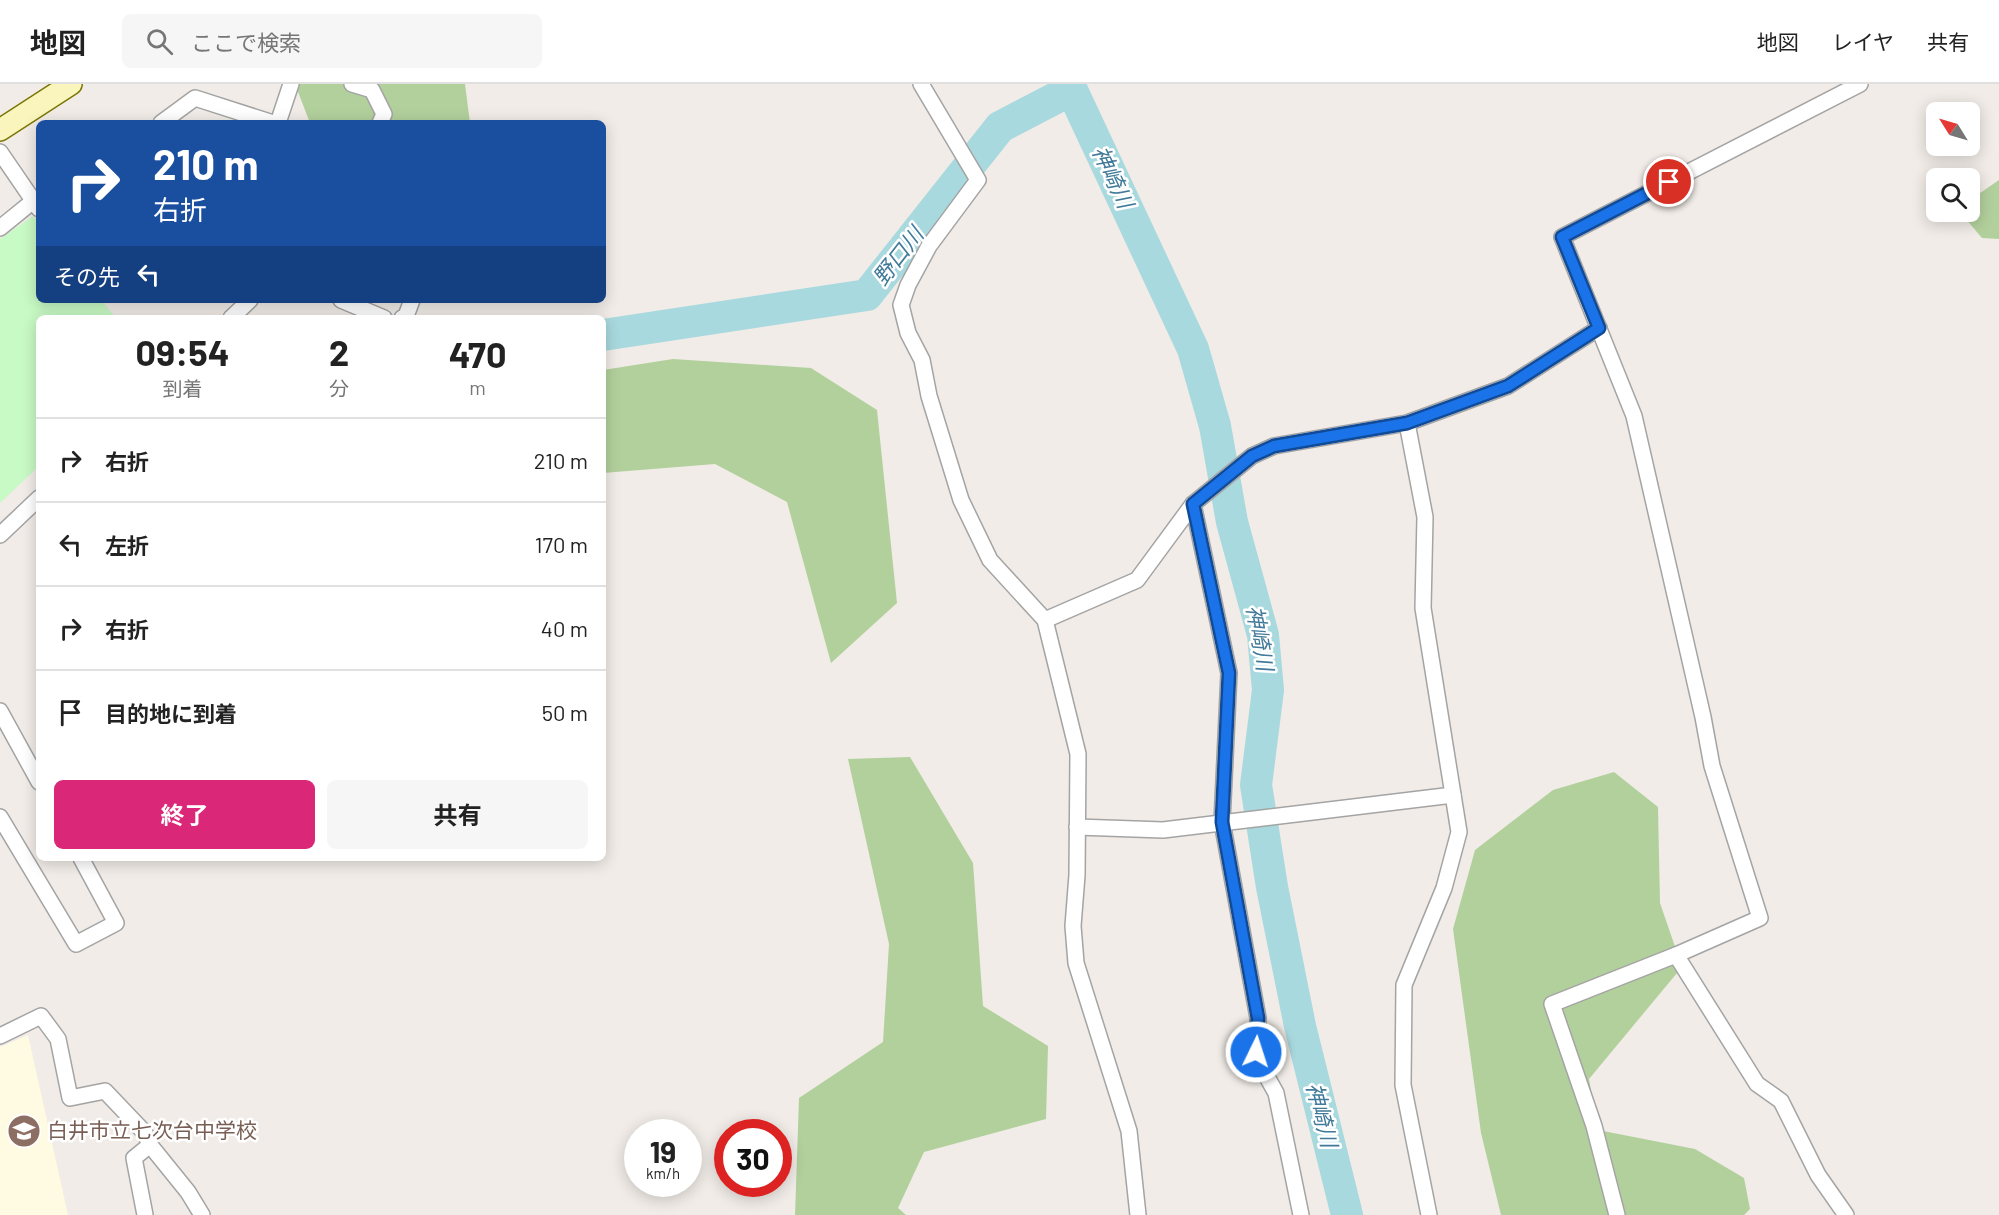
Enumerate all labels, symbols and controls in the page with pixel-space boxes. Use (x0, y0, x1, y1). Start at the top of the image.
search box (122, 14, 542, 68)
text: 地図 (30, 25, 86, 59)
icon: search (143, 25, 176, 58)
text: ここで検索 (191, 29, 301, 55)
text: 地図 (1757, 29, 1799, 54)
text: レイヤ (1832, 29, 1894, 54)
text: 共有 (1927, 29, 1969, 54)
north arrow (1926, 102, 1980, 156)
map controls (1926, 102, 1980, 222)
text: 210 m (153, 138, 259, 188)
water label: 神崎川 (1088, 141, 1140, 214)
icon: right (54, 144, 132, 222)
pin (1643, 156, 1694, 207)
icon: arrive (1652, 165, 1685, 198)
button: search (1926, 168, 1980, 222)
text: 右折 (153, 193, 207, 225)
water label: 野口川 (867, 220, 929, 289)
icon: left (132, 258, 165, 291)
text: その先 (54, 263, 120, 289)
text: 09:54 (136, 330, 230, 373)
text: 2 (329, 330, 349, 373)
text: 470 (449, 332, 506, 375)
text: m (469, 375, 486, 399)
text: 到着 (163, 376, 203, 400)
text: 分 (329, 376, 349, 400)
icon: right (54, 444, 87, 477)
text: 210 m (534, 447, 588, 473)
text: 右折 (105, 448, 149, 474)
icon: left (54, 528, 87, 561)
text: 170 m (535, 531, 588, 557)
text: 左折 (105, 532, 149, 558)
water label: 神崎川 (1242, 603, 1280, 675)
icon: right (54, 612, 87, 645)
text: 40 m (541, 615, 588, 641)
text: 右折 (105, 616, 149, 642)
icon: arrive (54, 696, 87, 729)
text: 50 m (542, 699, 588, 725)
text: 目的地に到着 (105, 700, 237, 726)
button: 終了 (54, 780, 315, 849)
button: 共有 (327, 780, 588, 849)
position arrow (1224, 1020, 1288, 1084)
water label: 神崎川 (1302, 1080, 1344, 1152)
school or university icon: 白井市立七次台中学校 (6, 1113, 42, 1149)
place label: 白井市立七次台中学校 (47, 1117, 257, 1142)
speed limit sign: 30 (714, 1119, 792, 1197)
text: 19 (650, 1133, 676, 1169)
text: km/h (646, 1164, 680, 1182)

